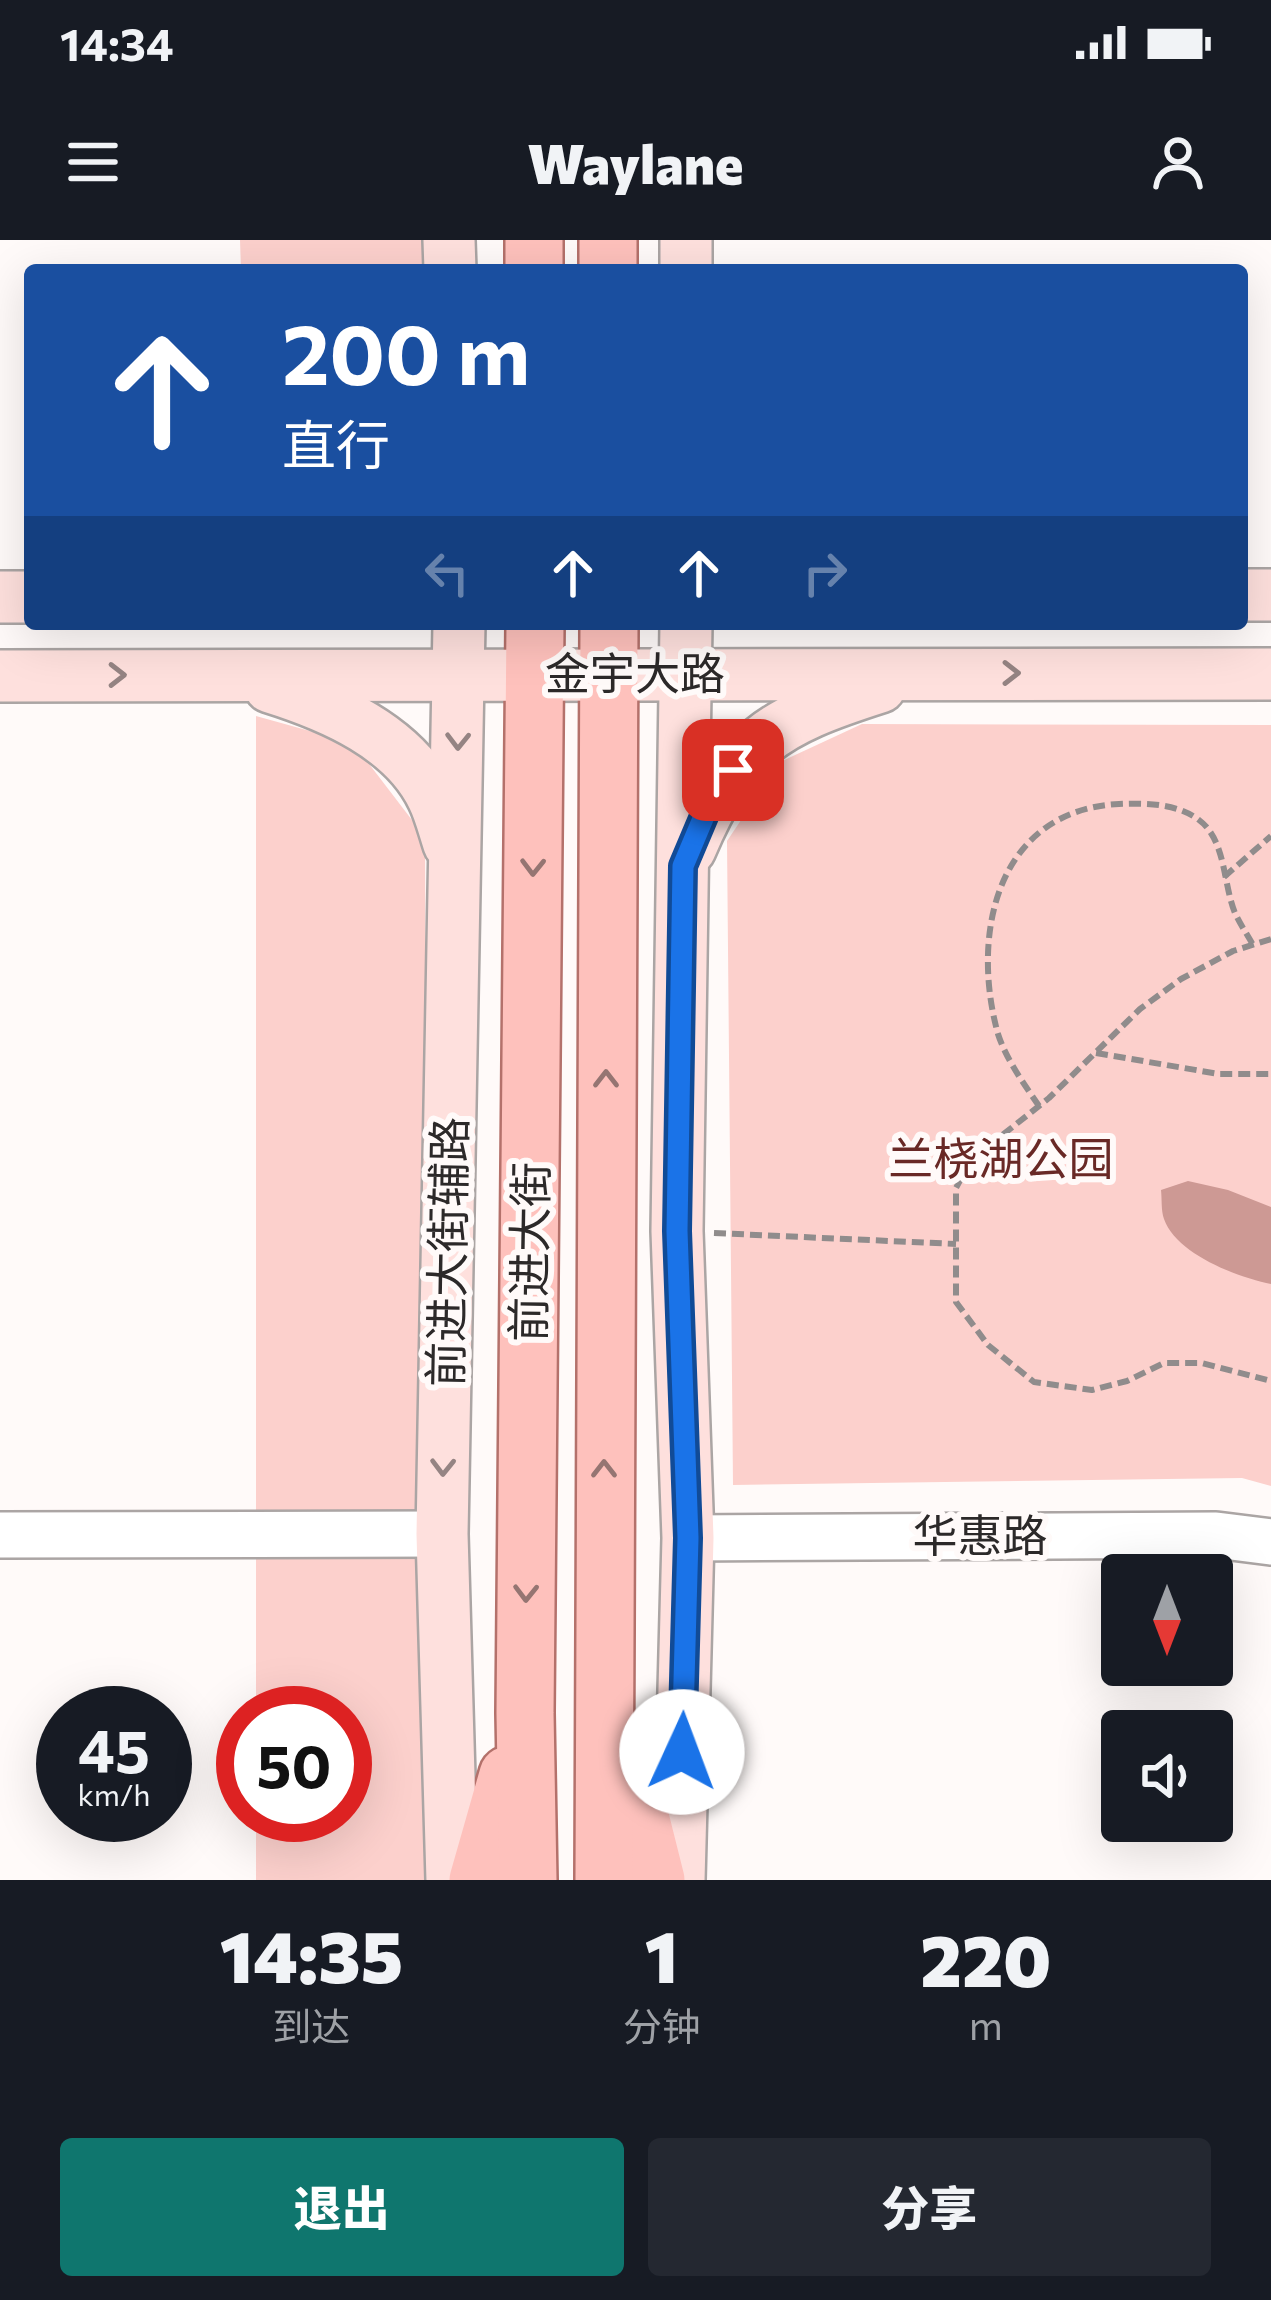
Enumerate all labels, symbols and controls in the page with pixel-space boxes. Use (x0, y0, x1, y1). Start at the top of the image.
text: 14:34 (60, 15, 174, 70)
icon: menu (60, 129, 126, 195)
text: Waylane (528, 129, 743, 195)
icon: person (1145, 129, 1211, 195)
text: 200 m (282, 300, 530, 402)
icon: ahead (84, 312, 240, 468)
text: 直行 (282, 410, 390, 476)
icon: left (414, 540, 480, 606)
icon: ahead (540, 540, 606, 606)
icon: ahead (666, 540, 732, 606)
icon: right (792, 540, 858, 606)
street label: 金宇大路 (545, 644, 725, 699)
one-way arrow (1003, 660, 1021, 686)
one-way arrow (109, 662, 127, 688)
pin (682, 719, 784, 821)
one-way arrow (445, 733, 471, 751)
icon: arrive (700, 737, 766, 803)
one-way arrow (521, 858, 547, 877)
one-way arrow (593, 1069, 619, 1088)
street label: 前进大街辅路 (416, 1116, 475, 1387)
park label: 兰桡湖公园 (888, 1129, 1114, 1184)
street label: 前进大街 (498, 1161, 557, 1342)
one-way arrow (431, 1458, 457, 1477)
one-way arrow (591, 1459, 617, 1477)
street label: 华惠路 (912, 1506, 1048, 1561)
north arrow (1101, 1554, 1233, 1686)
map controls (1101, 1554, 1233, 1842)
one-way arrow (514, 1584, 540, 1603)
speed limit sign: 50 (216, 1686, 372, 1842)
position arrow (619, 1689, 745, 1815)
button: sound (1101, 1710, 1233, 1842)
text: 45 (78, 1712, 150, 1785)
text: km/h (78, 1775, 150, 1812)
text: 14:35 (220, 1910, 403, 1998)
text: 1 (645, 1910, 678, 1998)
text: 220 (920, 1914, 1051, 2002)
text: m (969, 2000, 1003, 2048)
text: 到达 (272, 2001, 350, 2049)
text: 分钟 (623, 2001, 701, 2049)
button: 退出 (60, 2138, 624, 2276)
button: 分享 (648, 2138, 1211, 2276)

